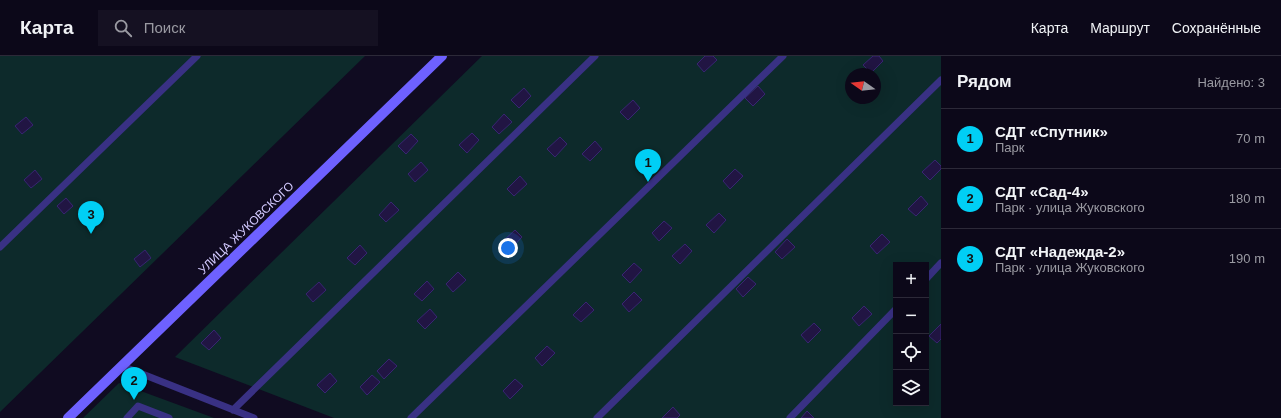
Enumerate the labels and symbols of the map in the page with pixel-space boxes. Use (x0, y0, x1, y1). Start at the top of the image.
north arrow (845, 68, 881, 104)
pin: 1 (635, 149, 661, 182)
street label: УЛИЦА ЖУКОВСКОГО (196, 179, 296, 277)
pin: 3 (78, 201, 104, 234)
your location (498, 238, 518, 258)
pin: 2 (121, 367, 147, 400)

